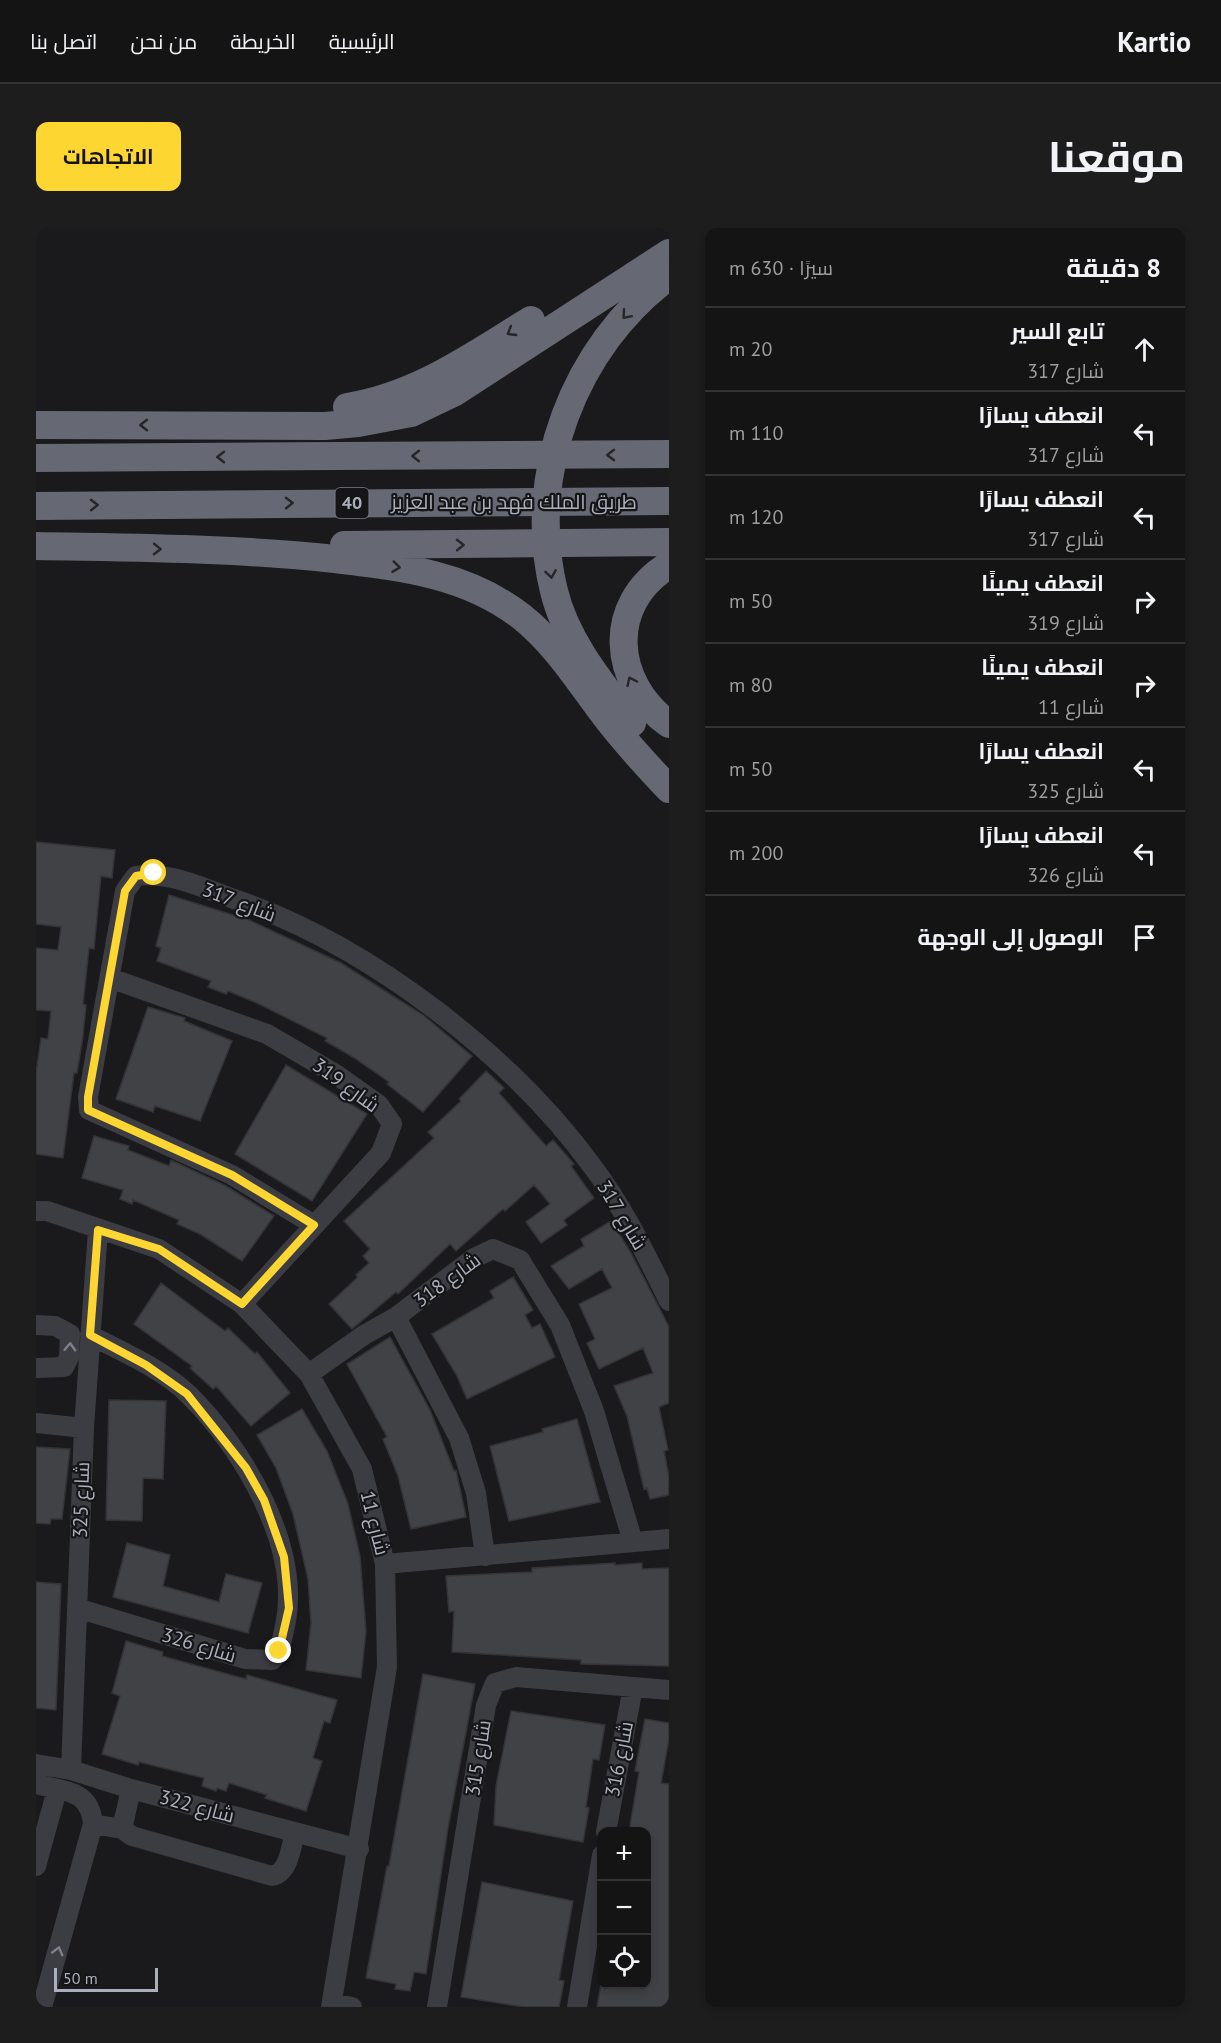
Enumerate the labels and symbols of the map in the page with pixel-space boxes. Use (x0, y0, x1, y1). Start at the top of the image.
one-way arrow (622, 308, 633, 319)
one-way arrow (507, 325, 518, 336)
one-way arrow (140, 419, 149, 431)
one-way arrow (606, 449, 615, 461)
one-way arrow (411, 450, 420, 462)
one-way arrow (216, 451, 225, 463)
road number: 40 (336, 488, 368, 518)
street label: طريق الملك فهد بن عبد العزيز (390, 489, 637, 515)
one-way arrow (285, 497, 294, 509)
one-way arrow (90, 499, 99, 511)
one-way arrow (456, 539, 465, 551)
one-way arrow (153, 542, 162, 555)
one-way arrow (392, 560, 401, 572)
one-way arrow (544, 568, 557, 578)
one-way arrow (627, 676, 639, 687)
route start (140, 859, 166, 885)
street label: شارع 317 (198, 876, 280, 929)
street label: شارع 319 (307, 1052, 385, 1119)
street label: شارع 317 (590, 1175, 653, 1255)
street label: شارع 318 (408, 1247, 486, 1314)
one-way arrow (63, 1343, 76, 1352)
street label: شارع 325 (67, 1461, 96, 1539)
street label: شارع 11 (353, 1488, 396, 1558)
street label: شارع 326 (158, 1621, 240, 1670)
route end (265, 1637, 291, 1663)
street label: شارع 315 (459, 1718, 498, 1798)
street label: شارع 316 (599, 1719, 640, 1799)
street label: شارع 322 (156, 1784, 237, 1829)
one-way arrow (51, 1946, 63, 1956)
scale bar (54, 1965, 158, 1992)

